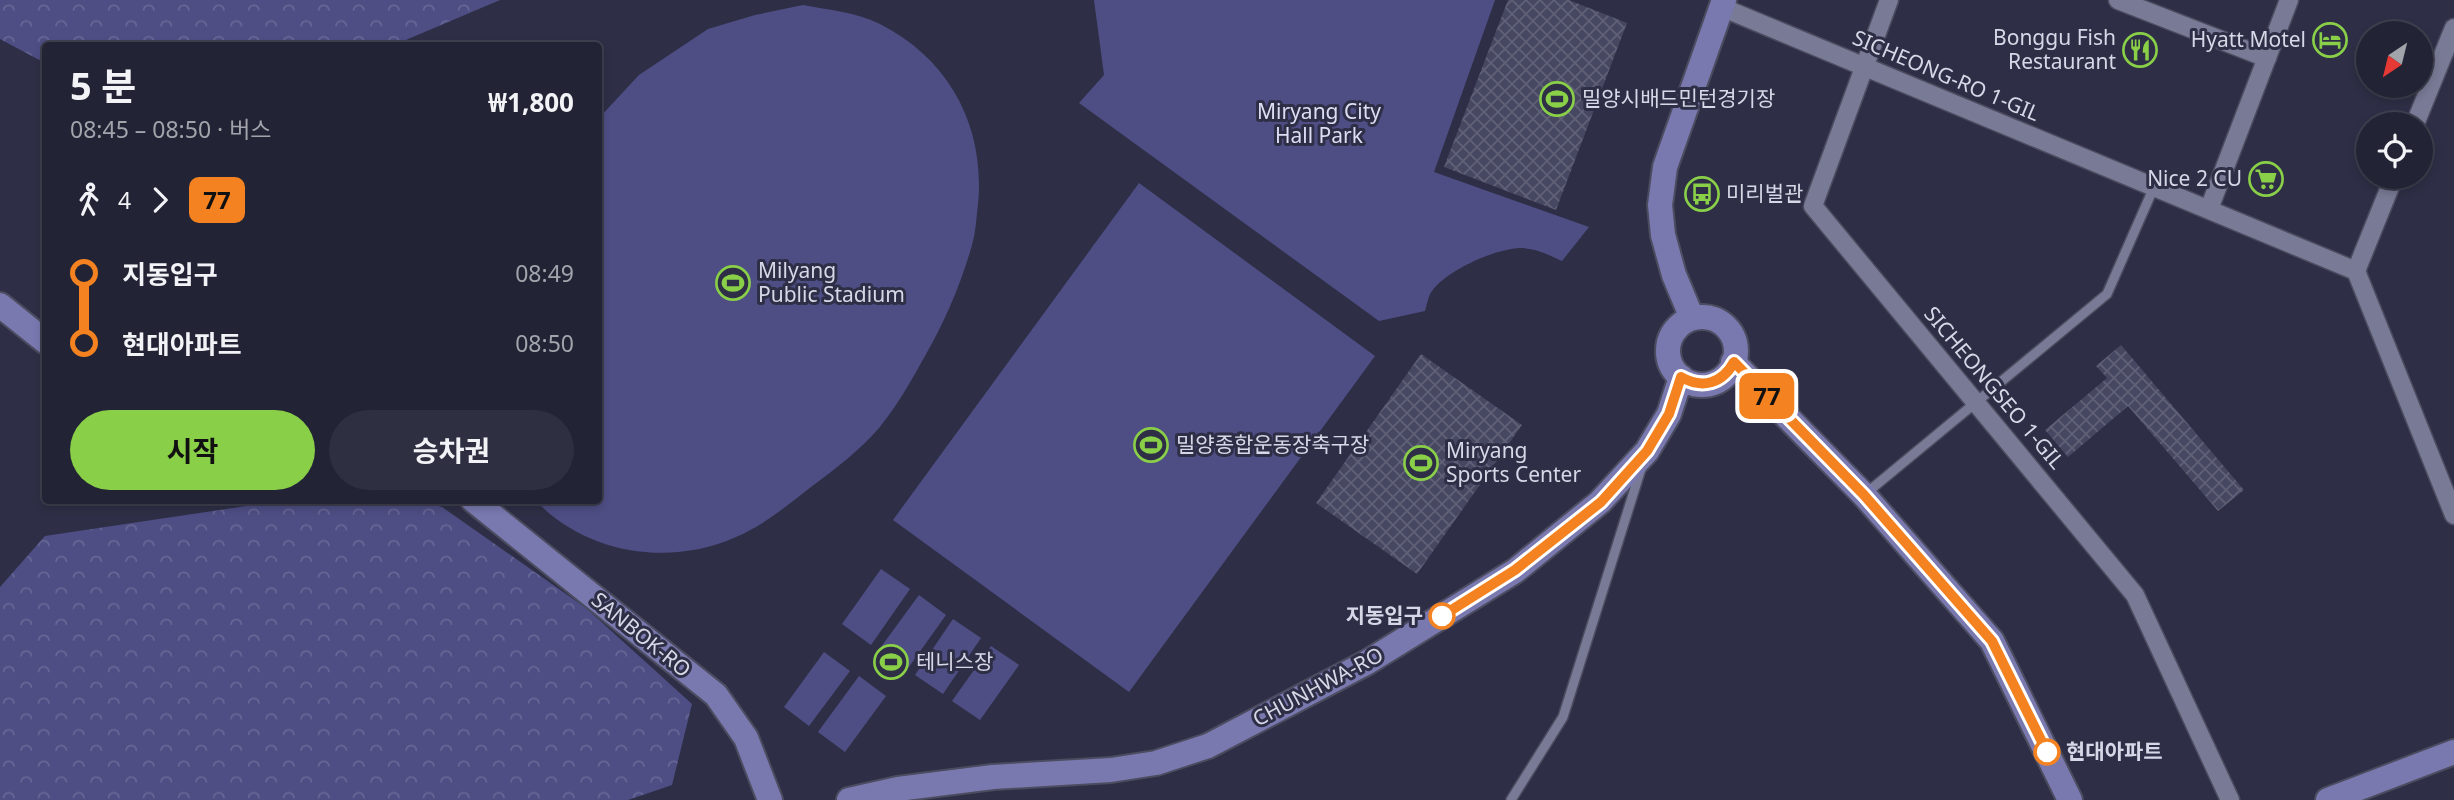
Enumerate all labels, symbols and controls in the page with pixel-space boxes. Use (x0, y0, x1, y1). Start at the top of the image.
hotel icon: Hyatt Motel (2311, 21, 2349, 59)
north arrow (2356, 21, 2432, 98)
map controls (2356, 21, 2433, 189)
street label: SICHEONG-RO 1-GIL (1849, 23, 2044, 127)
place label: Bonggu Fish Restaurant (1993, 23, 2116, 75)
place label: Hyatt Motel (2191, 25, 2306, 53)
restaurant icon: Bonggu Fish Restaurant (2121, 31, 2159, 69)
text: 5 분 (70, 59, 137, 111)
sports icon: 밀양시배드민턴경기장 (1538, 80, 1576, 118)
text: ₩1,800 (488, 84, 574, 120)
place label: 밀양시배드민턴경기장 (1582, 84, 1775, 112)
park label: Miryang City Hall Park (1257, 97, 1381, 149)
button: locate (2356, 112, 2433, 189)
text: 08:45 – 08:50 · 버스 (70, 113, 271, 145)
supermarket icon: Nice 2 CU (2247, 160, 2285, 198)
place label: Nice 2 CU (2147, 164, 2242, 192)
bus stop icon: 미리벌관 (1683, 175, 1721, 213)
place label: 미리벌관 (1726, 179, 1803, 207)
icon: walk (70, 181, 108, 219)
icon: forward (141, 181, 179, 219)
text: 77 (203, 183, 231, 216)
text: 4 (118, 184, 131, 216)
text: 지동입구 (122, 256, 218, 292)
place label: Milyang Public Stadium (758, 256, 905, 308)
text: 08:49 (515, 257, 574, 289)
sports icon: Milyang Public Stadium (714, 264, 752, 302)
street label: SICHEONGSEO 1-GIL (1918, 300, 2071, 475)
text: 현대아파트 (122, 326, 242, 362)
text: 08:50 (515, 327, 574, 359)
line badge: 77 (1736, 373, 1798, 419)
text: 77 (1753, 379, 1781, 412)
button: 시작 (70, 410, 315, 490)
button: 승차권 (329, 410, 574, 490)
sports icon: 밀양종합운동장축구장 (1132, 426, 1170, 464)
place label: 밀양종합운동장축구장 (1176, 430, 1369, 458)
place label: Miryang Sports Center (1446, 436, 1581, 488)
sports icon: Miryang Sports Center (1402, 444, 1440, 482)
street label: SANBOK-RO (586, 586, 697, 683)
place label: 지동입구 (1346, 601, 1423, 629)
marker: 지동입구 (1429, 603, 1455, 629)
street label: CHUNHWA-RO (1247, 640, 1388, 732)
sports icon: 테니스장 (872, 643, 910, 681)
place label: 테니스장 (916, 647, 993, 675)
place label: 현대아파트 (2066, 737, 2163, 765)
marker: 현대아파트 (2034, 739, 2060, 765)

